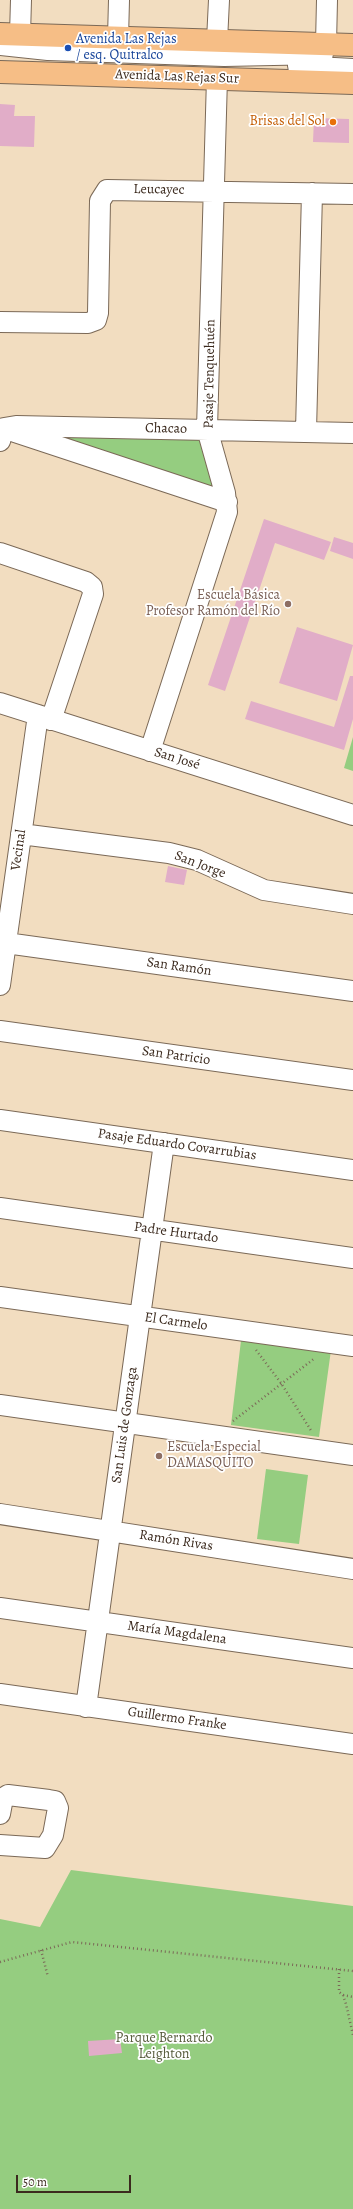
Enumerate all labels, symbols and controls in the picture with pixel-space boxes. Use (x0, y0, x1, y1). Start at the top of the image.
place label: Avenida Las Rejas / esq. Quitralco (76, 32, 177, 64)
marker: Avenida Las Rejas / esq. Quitralco (63, 43, 73, 53)
street label: Avenida Las Rejas Sur (115, 66, 239, 88)
place label: Brisas del Sol (249, 114, 325, 130)
marker: Brisas del Sol (328, 117, 338, 127)
street label: Leucayec (133, 181, 185, 199)
street label: Pasaje Tenquehuén (201, 319, 219, 429)
street label: Chacao (145, 420, 187, 438)
place label: Escuela Básica Profesor Ramón del Río (146, 588, 280, 620)
marker: Escuela Básica Profesor Ramón del Río (283, 599, 293, 609)
street label: San José (152, 744, 202, 774)
street label: Vecinal (8, 828, 30, 872)
street label: San Jorge (172, 848, 228, 882)
street label: San Ramón (146, 954, 212, 980)
street label: San Patricio (141, 1043, 211, 1069)
street label: Pasaje Eduardo Covarrubias (97, 1126, 257, 1164)
street label: Padre Hurtado (133, 1219, 219, 1247)
street label: El Carmelo (143, 1309, 209, 1335)
street label: San Luis de Gonzaga (108, 1366, 142, 1484)
place label: Escuela Especial DAMASQUITO (167, 1440, 261, 1472)
marker: Escuela Especial DAMASQUITO (154, 1451, 164, 1461)
street label: Ramón Rivas (138, 1527, 214, 1555)
street label: María Magdalena (126, 1618, 228, 1648)
street label: Guillermo Franke (126, 1704, 228, 1734)
park label: Parque Bernardo Leighton (116, 2031, 212, 2064)
scale bar (18, 2167, 133, 2193)
text: 50 m (23, 2174, 47, 2190)

